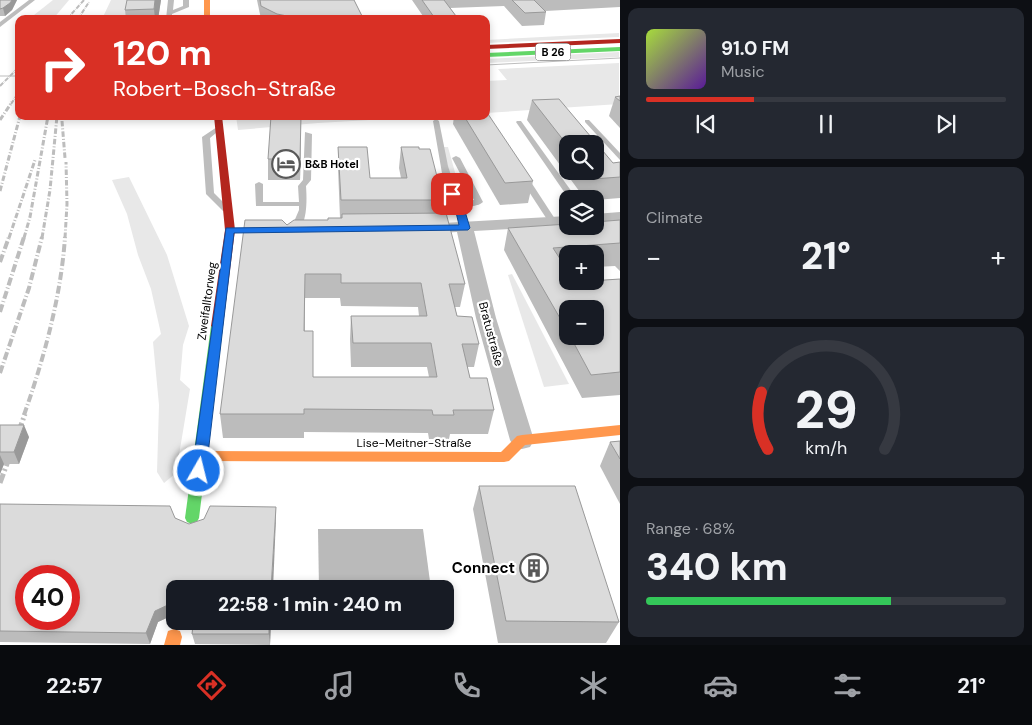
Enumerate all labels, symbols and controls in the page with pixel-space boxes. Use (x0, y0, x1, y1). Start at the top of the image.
text: 120 m (113, 30, 212, 76)
icon: right (30, 35, 95, 100)
text: 91.0 FM (721, 36, 789, 61)
road number: B 26 (536, 44, 570, 61)
text: Music (721, 61, 765, 82)
text: Robert-Bosch-Straße (113, 74, 336, 103)
icon: previous (692, 110, 720, 138)
icon: pause (812, 110, 840, 138)
icon: next (932, 110, 960, 138)
map controls (559, 135, 604, 345)
button: search (559, 135, 604, 180)
hotel icon: B&B Hotel (271, 149, 301, 179)
place label: B&B Hotel (305, 157, 359, 171)
pin (431, 173, 473, 215)
icon: arrive (438, 180, 466, 208)
button: layers (559, 190, 604, 235)
text: Climate (646, 207, 703, 228)
text: 21° (801, 231, 851, 281)
text: − (646, 239, 661, 276)
text: + (991, 239, 1006, 276)
button: + (559, 245, 604, 290)
street label: Zweifalltorweg (194, 260, 220, 341)
street label: Bratustraße (475, 300, 507, 368)
button: − (559, 300, 604, 345)
text: 29 (795, 376, 857, 444)
street label: Lise-Meitner-Straße (357, 435, 472, 451)
text: km/h (805, 436, 847, 460)
position arrow (172, 444, 224, 496)
text: Range · 68% (646, 518, 735, 539)
text: 340 km (646, 542, 788, 592)
building icon: Connect (519, 553, 549, 583)
place label: Connect (452, 558, 515, 578)
speed limit sign: 40 (15, 565, 80, 630)
text: 22:58 · 1 min · 240 m (218, 592, 402, 617)
icon: directions (194, 668, 229, 703)
icon: music (322, 668, 357, 703)
icon: phone (449, 668, 484, 703)
icon: climate (576, 668, 611, 703)
icon: car (703, 668, 738, 703)
icon: filters (830, 668, 865, 703)
text: 22:57 (46, 671, 102, 700)
text: 21° (957, 671, 986, 700)

